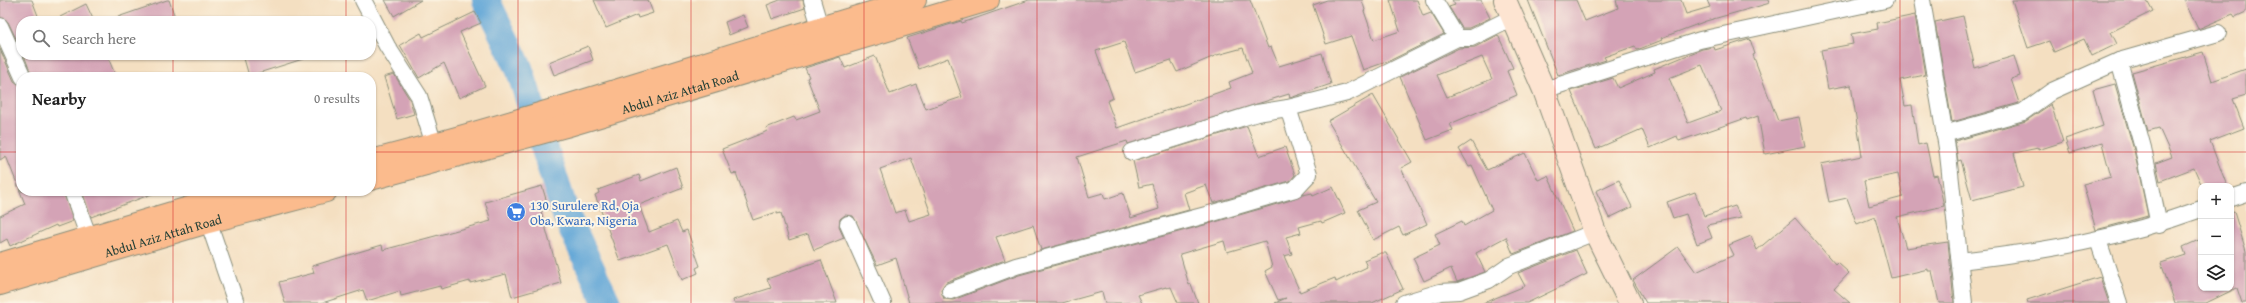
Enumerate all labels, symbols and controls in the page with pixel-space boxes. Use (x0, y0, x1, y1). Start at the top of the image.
search box (16, 16, 376, 60)
icon: search (30, 27, 52, 49)
text: Search here (62, 28, 136, 49)
street label: Abdul Aziz Attah Road (619, 66, 741, 119)
text: Nearby (32, 86, 86, 111)
text: 0 results (314, 89, 360, 108)
map controls (2198, 183, 2234, 291)
button: + (2198, 183, 2234, 219)
place label: 130 Surulere Rd, Oja Oba, Kwara, Nigeria (530, 196, 640, 230)
supermarket icon: 130 Surulere Rd, Oja Oba, Kwara, Nigeria (505, 201, 527, 223)
street label: Abdul Aziz Attah Road (102, 210, 224, 262)
button: − (2198, 219, 2234, 255)
button: layers (2198, 255, 2234, 291)

